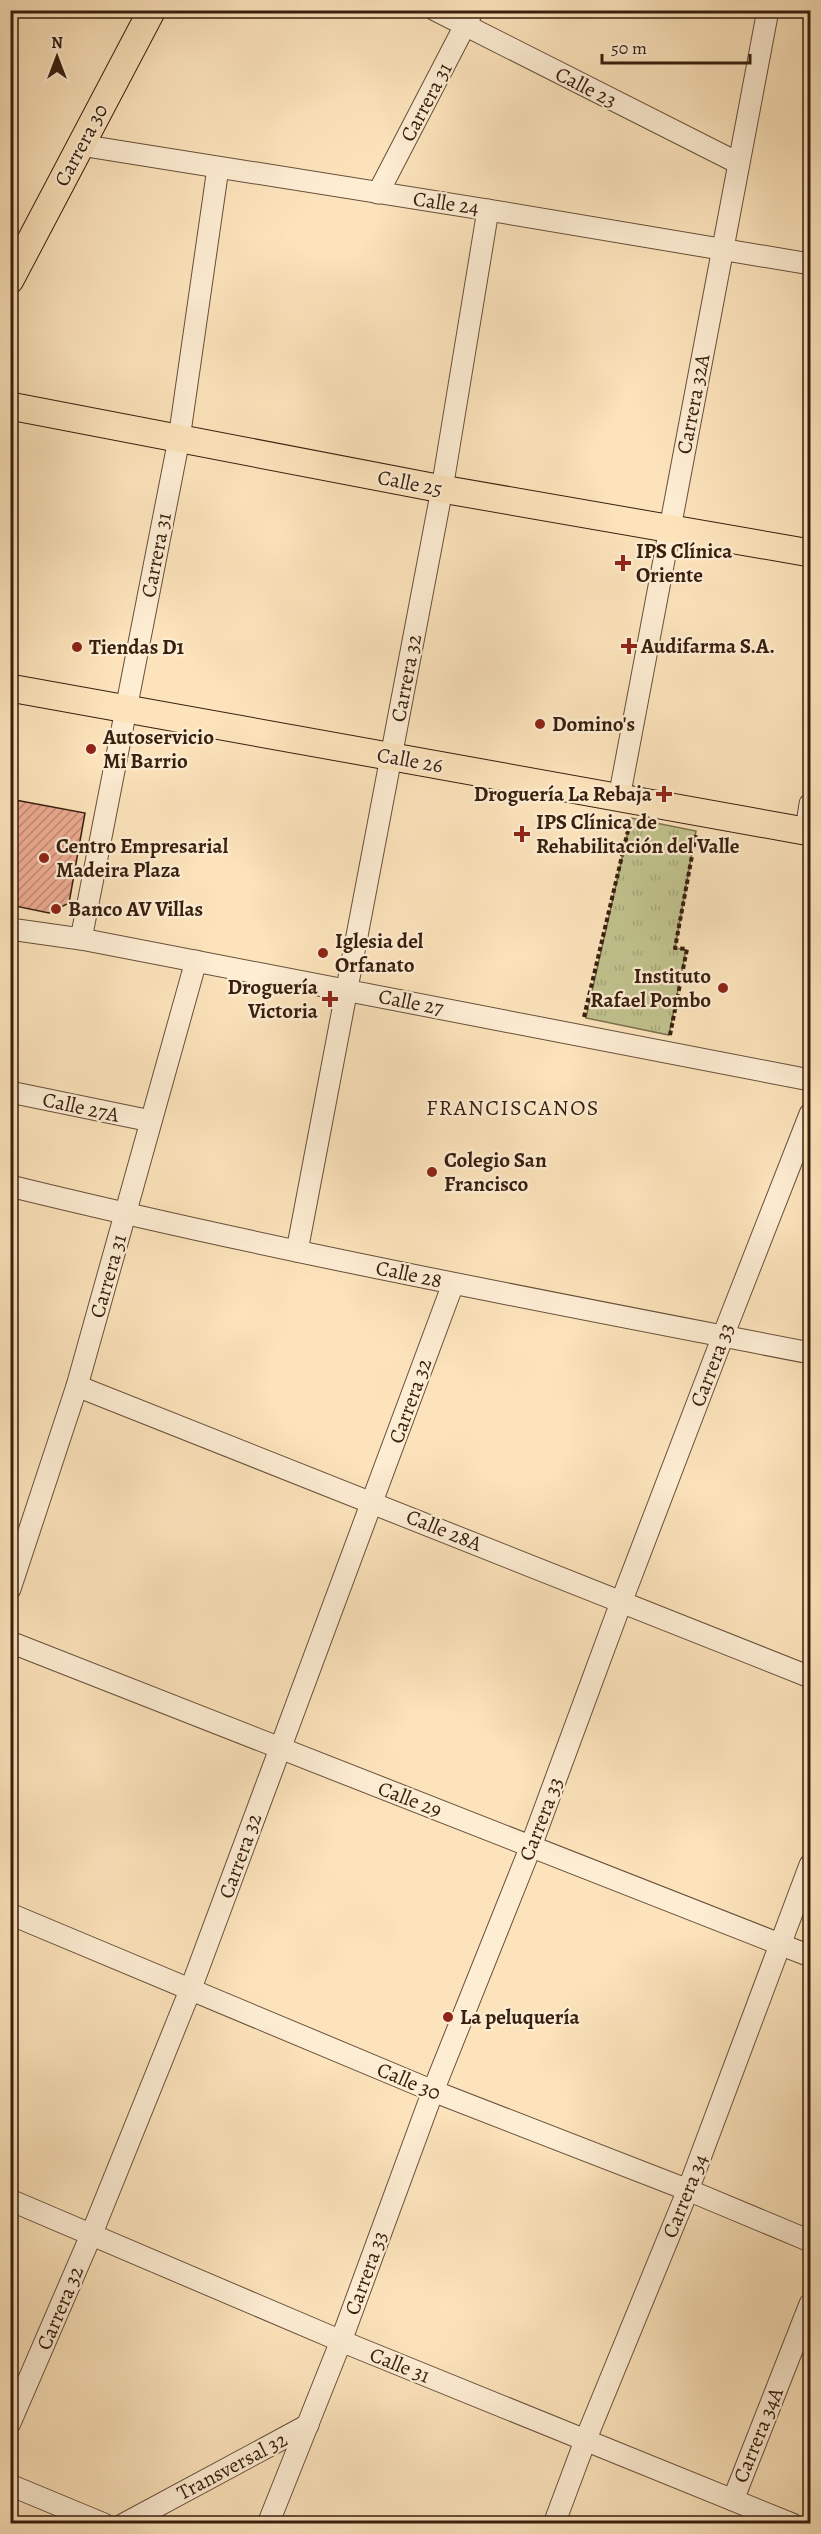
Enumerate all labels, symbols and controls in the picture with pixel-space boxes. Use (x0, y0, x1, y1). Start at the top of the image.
north arrow (27, 27, 87, 87)
scale bar (602, 27, 750, 65)
text: N (51, 32, 63, 54)
text: 50 m (611, 36, 647, 60)
street label: Carrera 31 (393, 57, 459, 147)
street label: Calle 23 (550, 60, 622, 114)
street label: Carrera 30 (48, 99, 114, 191)
street label: Calle 24 (411, 185, 481, 221)
street label: Carrera 32A (670, 351, 717, 456)
street label: Calle 25 (375, 463, 445, 503)
street label: Carrera 31 (134, 510, 178, 600)
place label: IPS Clínica Oriente (636, 537, 733, 589)
marker: IPS Clínica Oriente (614, 554, 632, 572)
street label: Carrera 32 (384, 632, 428, 724)
place label: Audifarma S.A. (640, 632, 775, 660)
place label: Tiendas D1 (89, 633, 185, 661)
marker: Audifarma S.A. (622, 639, 636, 653)
marker: Tiendas D1 (70, 640, 84, 654)
place label: Domino's (552, 710, 635, 738)
marker: Domino's (533, 717, 547, 731)
place label: Autoservicio Mi Barrio (102, 723, 214, 775)
street label: Calle 26 (375, 740, 445, 780)
marker: Autoservicio Mi Barrio (84, 742, 98, 756)
place label: Droguería La Rebaja (474, 780, 653, 808)
marker: Droguería La Rebaja (657, 787, 671, 801)
place label: IPS Clínica de Rehabilitación del Valle (536, 808, 740, 860)
marker: IPS Clínica de Rehabilitación del Valle (513, 825, 531, 843)
place label: Centro Empresarial Madeira Plaza (56, 832, 229, 884)
marker: Centro Empresarial Madeira Plaza (37, 851, 51, 865)
place label: Banco AV Villas (68, 895, 203, 923)
marker: Banco AV Villas (49, 902, 63, 916)
place label: Iglesia del Orfanato (335, 927, 424, 979)
marker: Iglesia del Orfanato (316, 946, 330, 960)
place label: Instituto Rafael Pombo (590, 962, 711, 1014)
place label: Droguería Victoria (227, 973, 319, 1025)
marker: Instituto Rafael Pombo (716, 981, 730, 995)
street label: Calle 27 (376, 982, 446, 1022)
marker: Droguería Victoria (323, 992, 337, 1006)
street label: Calle 27A (40, 1085, 123, 1129)
district label: FRANCISCANOS (426, 1093, 600, 1123)
place label: Colegio San Francisco (444, 1146, 547, 1198)
marker: Colegio San Francisco (425, 1165, 439, 1179)
street label: Carrera 31 (83, 1231, 133, 1321)
street label: Calle 28 (373, 1253, 445, 1295)
street label: Carrera 33 (683, 1319, 741, 1411)
street label: Carrera 32 (382, 1355, 438, 1447)
street label: Calle 28A (402, 1502, 487, 1558)
street label: Carrera 33 (512, 1773, 570, 1865)
street label: Calle 29 (374, 1774, 446, 1824)
street label: Carrera 32 (212, 1810, 268, 1902)
place label: La peluquería (460, 2003, 581, 2031)
marker: La peluquería (441, 2010, 455, 2024)
street label: Calle 30 (373, 2055, 445, 2107)
street label: Carrera 34 (655, 2150, 715, 2242)
street label: Carrera 33 (338, 2227, 394, 2319)
street label: Carrera 32 (30, 2262, 90, 2354)
street label: Calle 31 (366, 2340, 434, 2390)
street label: Carrera 34A (726, 2382, 790, 2487)
street label: Transversal 32 (172, 2425, 292, 2507)

